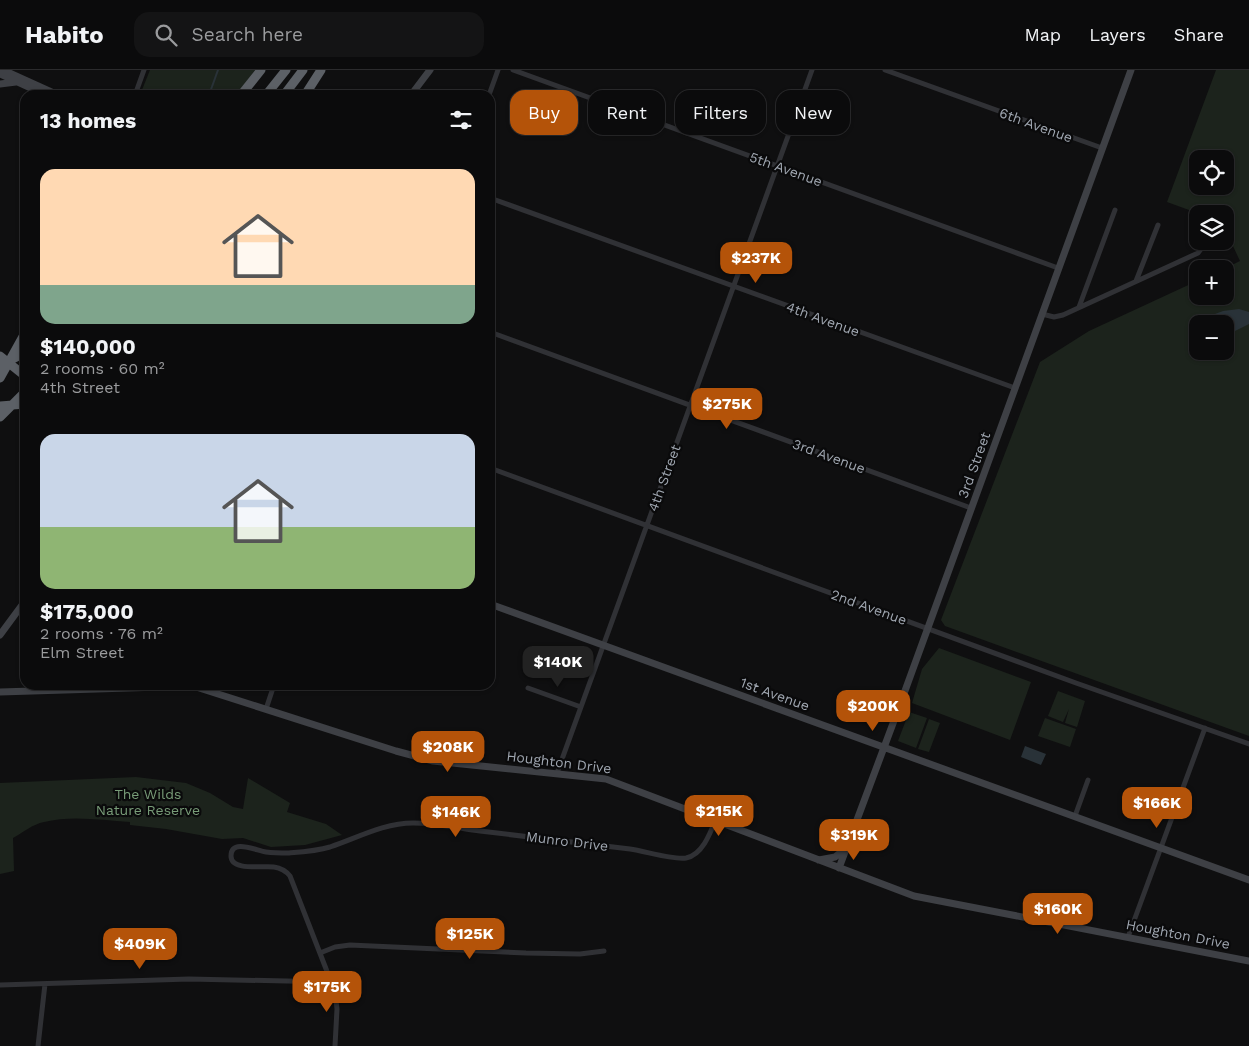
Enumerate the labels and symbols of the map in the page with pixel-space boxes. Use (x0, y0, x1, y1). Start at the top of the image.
street label: 6th Avenue (997, 104, 1075, 146)
street label: 5th Avenue (747, 148, 825, 190)
pin: $237K (721, 242, 791, 284)
street label: 4th Avenue (784, 298, 862, 340)
pin: $275K (692, 388, 762, 430)
street label: 3rd Street (955, 430, 993, 500)
street label: 3rd Avenue (790, 435, 868, 477)
street label: 4th Street (645, 442, 684, 514)
street label: 2nd Avenue (829, 586, 909, 628)
pin: $140K (523, 646, 593, 688)
street label: 1st Avenue (738, 674, 812, 714)
pin: $200K (838, 690, 908, 732)
pin: $208K (413, 730, 483, 773)
street label: Houghton Drive (506, 748, 612, 776)
park label: The Wilds Nature Reserve (96, 786, 200, 818)
pin: $166K (1122, 786, 1192, 829)
pin: $215K (684, 794, 754, 837)
pin: $146K (421, 796, 491, 838)
pin: $319K (819, 818, 889, 861)
street label: Munro Drive (525, 828, 609, 854)
pin: $160K (1023, 892, 1093, 935)
street label: Houghton Drive (1125, 916, 1231, 952)
pin: $125K (435, 918, 505, 960)
pin: $409K (105, 928, 175, 970)
pin: $175K (292, 970, 362, 1013)

